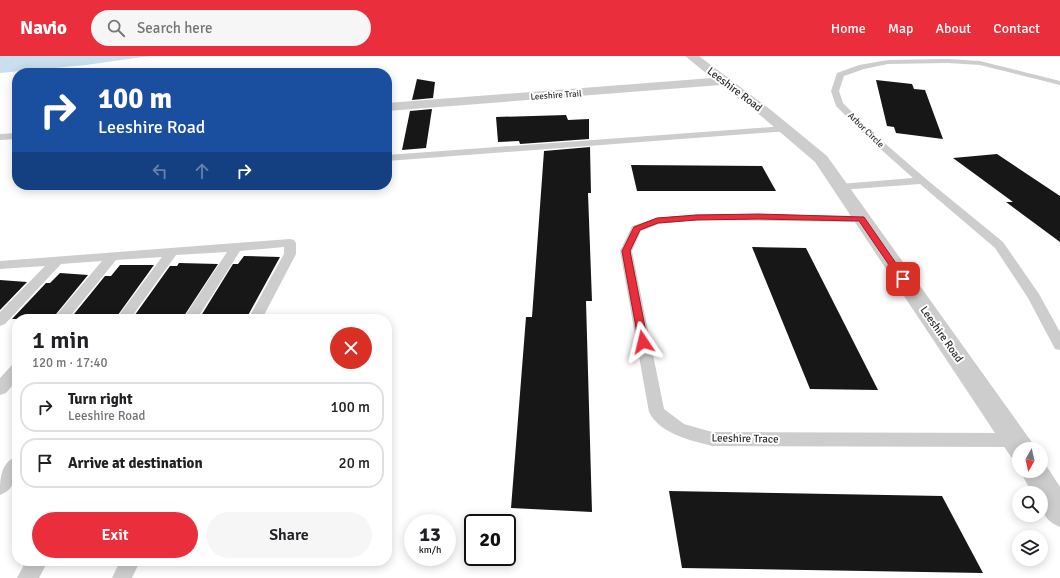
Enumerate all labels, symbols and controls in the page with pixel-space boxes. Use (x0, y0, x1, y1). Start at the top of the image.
search box (91, 10, 371, 46)
text: Navio (20, 16, 67, 40)
icon: search (105, 17, 127, 39)
text: Search here (137, 19, 213, 37)
text: Home (831, 20, 866, 37)
text: Map (888, 20, 913, 37)
text: About (935, 20, 971, 37)
text: Contact (993, 20, 1040, 37)
street label: Leeshire Road (705, 64, 765, 114)
text: 100 m (98, 82, 172, 116)
icon: right (32, 84, 84, 136)
street label: Leeshire Trail (530, 88, 582, 103)
street label: Arbor Circle (845, 110, 886, 151)
text: Leeshire Road (98, 116, 205, 138)
icon: left (149, 160, 171, 182)
icon: ahead (191, 160, 213, 182)
icon: right (233, 160, 255, 182)
pin (886, 262, 920, 296)
icon: arrive (892, 268, 914, 290)
street label: Leeshire Road (917, 304, 966, 365)
position arrow (622, 321, 664, 363)
text: 1 min (32, 325, 89, 355)
button: close (330, 327, 372, 369)
text: 120 m · 17:40 (32, 355, 108, 371)
text: Turn right (68, 390, 133, 408)
icon: right (34, 396, 56, 418)
text: 100 m (330, 398, 370, 416)
text: Leeshire Road (68, 408, 145, 424)
street label: Leeshire Trace (711, 431, 779, 446)
north arrow (1012, 442, 1048, 478)
map controls (1012, 442, 1048, 566)
icon: arrive (34, 452, 56, 474)
text: Arrive at destination (68, 454, 203, 472)
text: 20 m (339, 454, 370, 472)
button: search (1012, 486, 1048, 522)
button: Exit (32, 512, 198, 558)
button: Share (206, 512, 372, 558)
speed limit sign: 20 (464, 514, 516, 566)
text: 13 (419, 522, 441, 547)
button: layers (1012, 530, 1048, 566)
text: km/h (419, 544, 441, 556)

